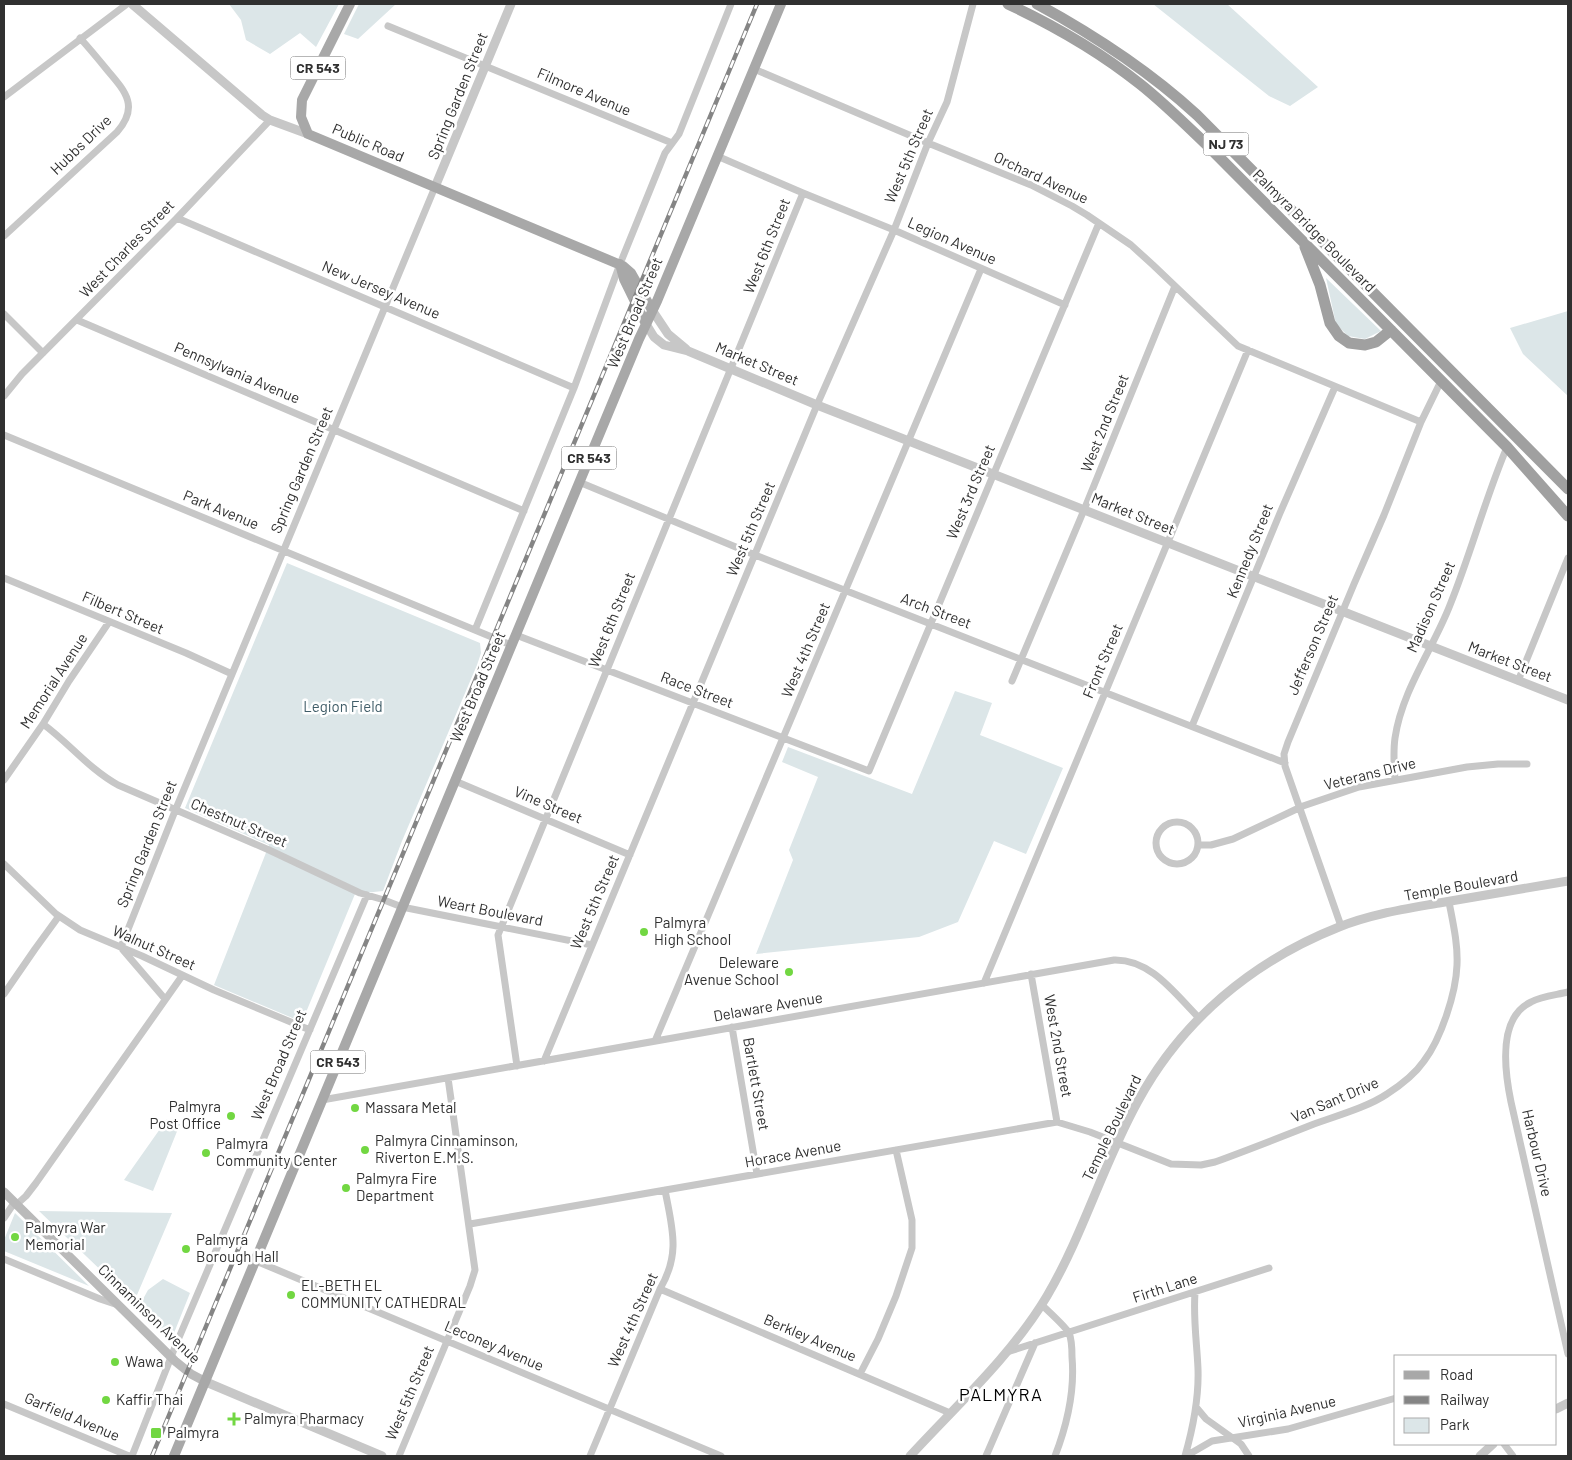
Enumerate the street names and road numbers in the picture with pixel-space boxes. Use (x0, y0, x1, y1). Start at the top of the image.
street label: Spring Garden Street (423, 29, 491, 162)
road number: CR 543 (290, 56, 346, 80)
street label: Filmore Avenue (535, 63, 634, 119)
street label: West 5th Street (880, 106, 936, 206)
street label: Hubbs Drive (46, 111, 115, 178)
street label: Public Road (330, 119, 407, 165)
road number: NJ 73 (1204, 132, 1248, 156)
street label: Orchard Avenue (991, 147, 1092, 207)
street label: Palmyra Bridge Boulevard (1250, 165, 1380, 295)
street label: West 6th Street (739, 195, 793, 296)
street label: West Charles Street (75, 196, 177, 301)
street label: Legion Avenue (905, 212, 1000, 268)
street label: West Broad Street (603, 254, 666, 371)
street label: New Jersey Avenue (320, 256, 443, 322)
street label: Pennsylvania Avenue (172, 337, 303, 407)
street label: Market Street (713, 338, 802, 389)
street label: West 2nd Street (1076, 371, 1132, 474)
street label: Spring Garden Street (266, 404, 336, 536)
street label: West 3rd Street (942, 442, 998, 542)
road number: CR 543 (562, 446, 616, 469)
street label: West 5th Street (722, 479, 778, 579)
street label: Park Avenue (181, 486, 262, 532)
street label: Market Street (1089, 488, 1178, 538)
street label: Kennedy Street (1222, 501, 1276, 600)
street label: Madison Street (1402, 558, 1458, 655)
street label: West 6th Street (584, 569, 638, 670)
street label: Filbert Street (80, 587, 167, 637)
street label: Arch Street (898, 588, 974, 632)
street label: Jefferson Street (1283, 592, 1341, 698)
street label: West 4th Street (777, 599, 833, 700)
street label: Front Street (1078, 621, 1126, 701)
street label: West Broad Street (446, 628, 509, 745)
street label: Memorial Avenue (16, 629, 91, 732)
street label: Market Street (1466, 637, 1555, 685)
street label: Race Street (658, 667, 736, 711)
street label: Veterans Drive (1322, 753, 1418, 793)
street label: Spring Garden Street (112, 777, 180, 910)
street label: Vine Street (511, 782, 585, 827)
street label: Chestnut Street (188, 794, 290, 851)
street label: West 5th Street (566, 852, 622, 952)
street label: Temple Boulevard (1402, 866, 1519, 904)
street label: Weart Boulevard (436, 891, 545, 929)
street label: Walnut Street (110, 921, 199, 973)
street label: Delaware Avenue (712, 988, 824, 1024)
street label: West 2nd Street (1041, 993, 1077, 1099)
street label: West Broad Street (247, 1006, 310, 1123)
street label: Bartlett Street (740, 1036, 774, 1132)
road number: CR 543 (310, 1050, 366, 1074)
street label: Temple Boulevard (1078, 1072, 1145, 1183)
street label: Van Sant Drive (1288, 1073, 1381, 1126)
street label: Harbour Drive (1519, 1107, 1557, 1198)
street label: Horace Avenue (743, 1136, 842, 1170)
street label: Cinnaminson Avenue (95, 1260, 205, 1367)
street label: Firth Lane (1130, 1268, 1199, 1306)
street label: West 4th Street (603, 1269, 661, 1370)
street label: Berkley Avenue (761, 1309, 860, 1365)
street label: Leconey Avenue (442, 1316, 547, 1374)
street label: West 5th Street (381, 1343, 437, 1443)
street label: Garfield Avenue (22, 1388, 123, 1444)
street label: Virginia Avenue (1236, 1391, 1338, 1431)

